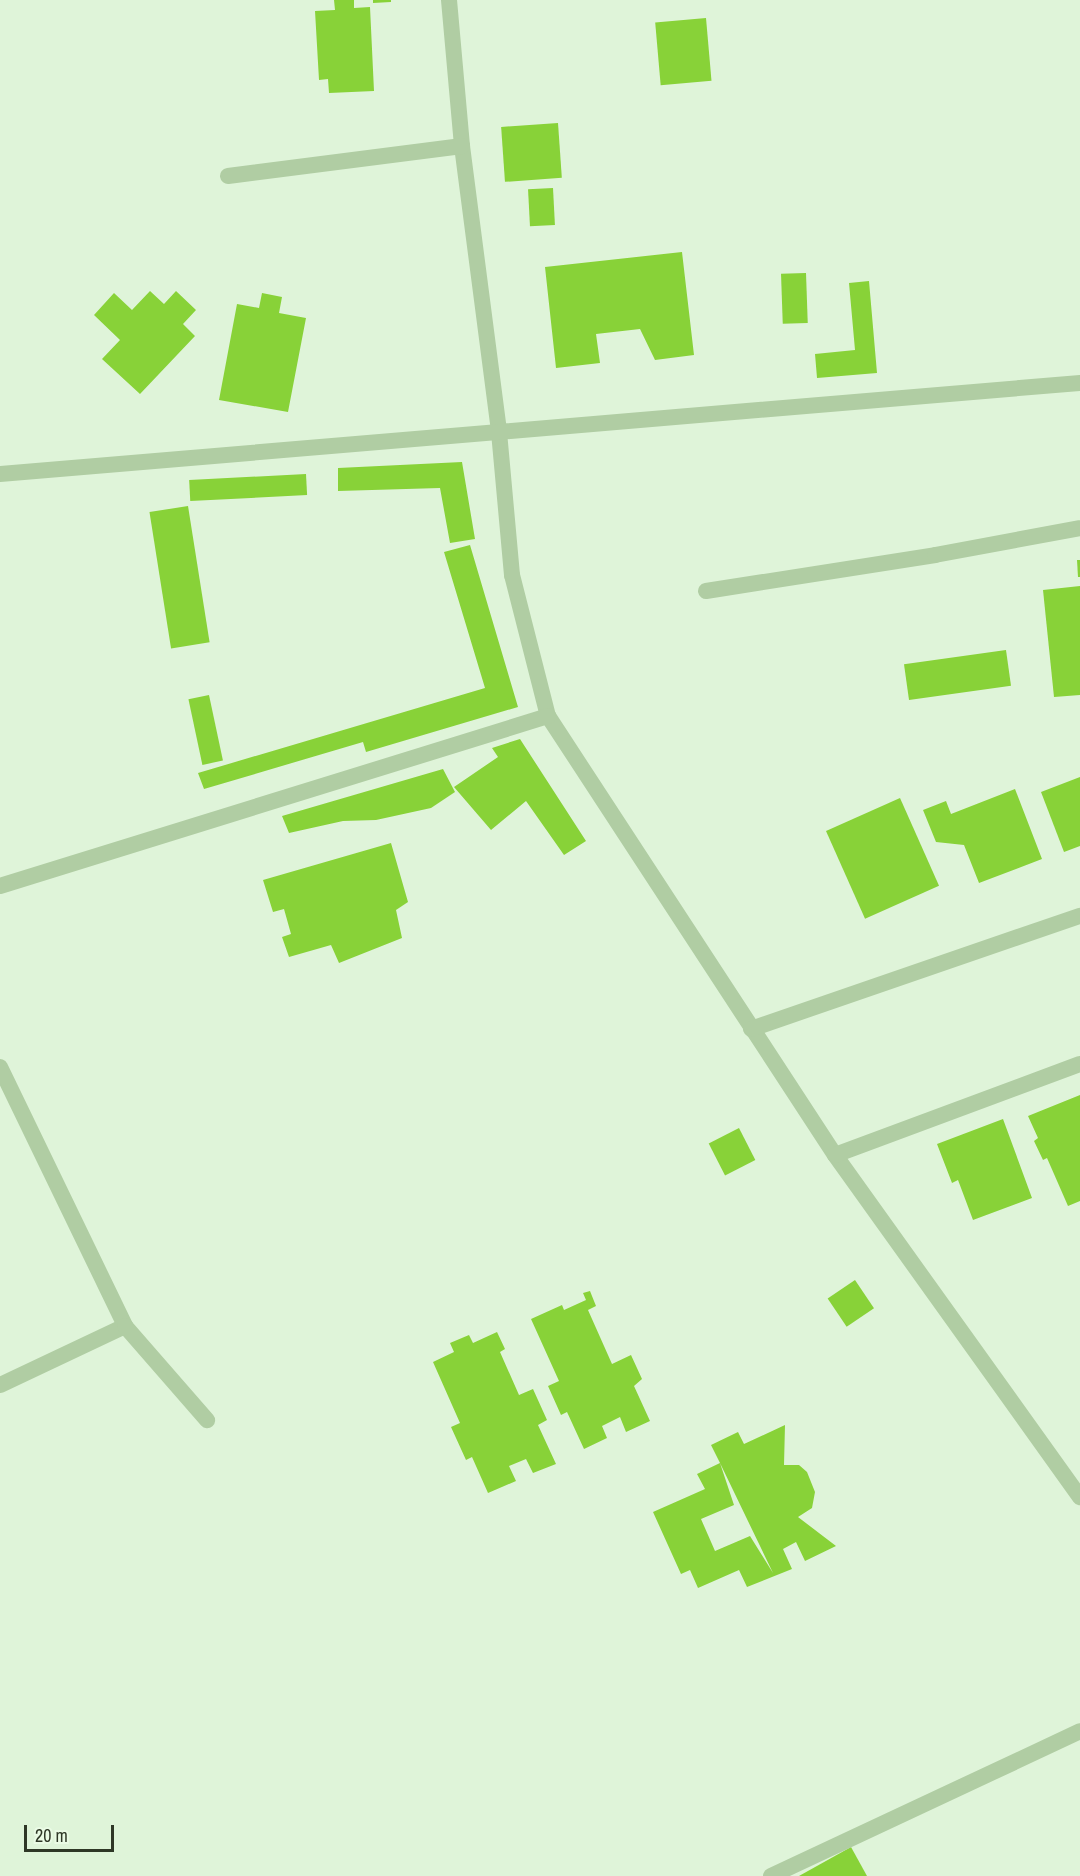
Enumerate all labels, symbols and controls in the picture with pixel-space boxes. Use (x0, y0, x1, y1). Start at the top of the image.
scale bar (27, 1813, 117, 1851)
text: 20 m (35, 1823, 68, 1848)

